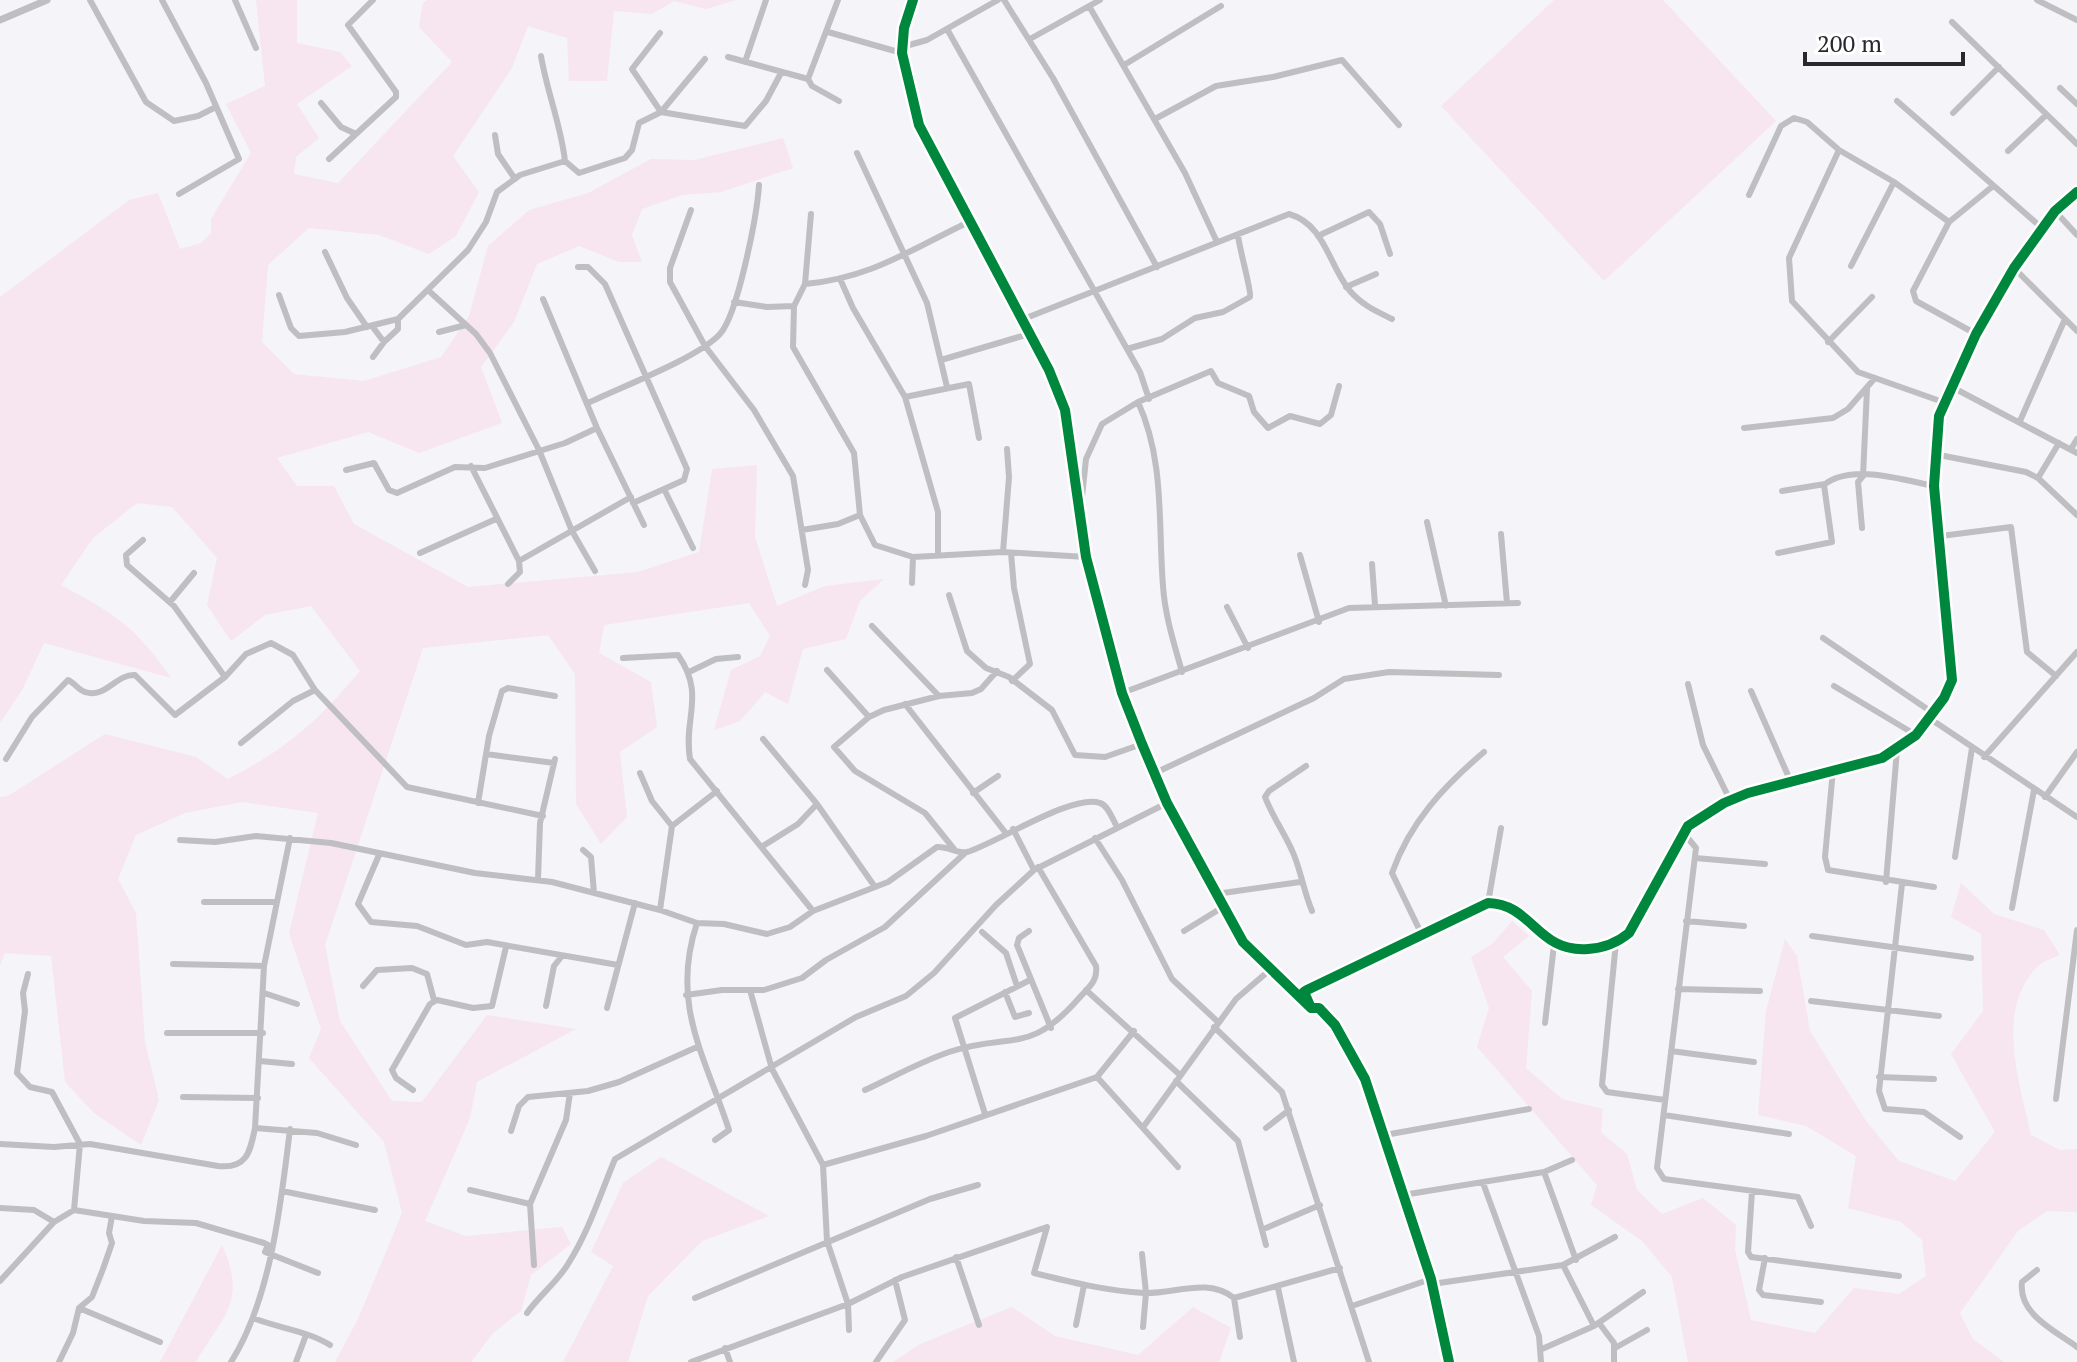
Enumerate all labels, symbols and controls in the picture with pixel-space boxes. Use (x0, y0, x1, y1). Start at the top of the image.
scale bar (1805, 16, 1963, 66)
text: 200 m (1817, 27, 1882, 59)

